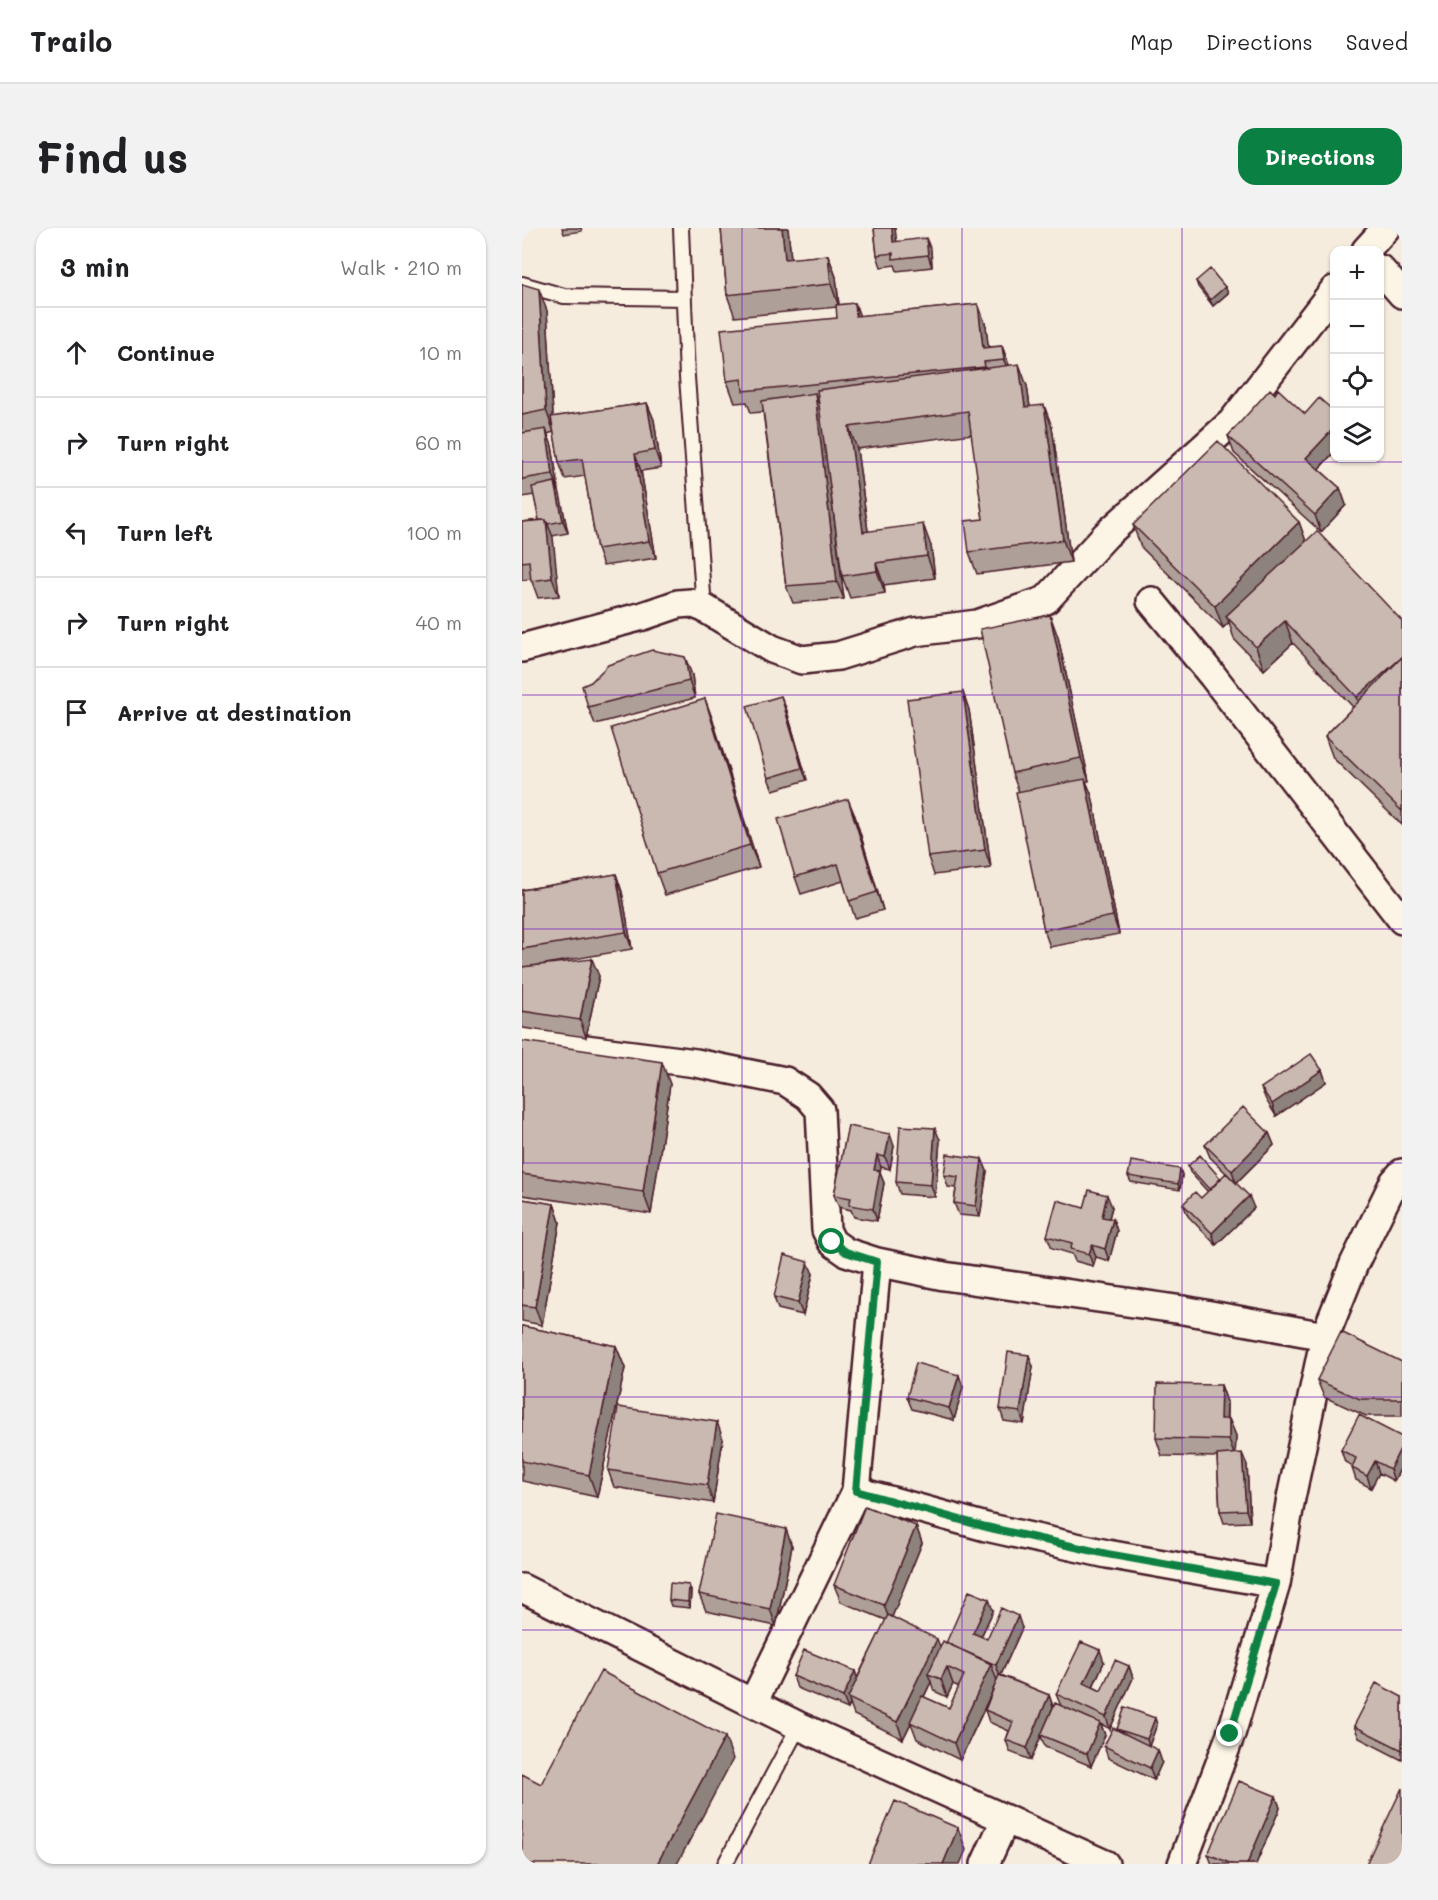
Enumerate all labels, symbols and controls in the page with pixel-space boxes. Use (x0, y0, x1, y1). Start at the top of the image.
text: Trailo (30, 23, 112, 59)
text: Map (1130, 28, 1173, 55)
text: Directions (1206, 28, 1313, 55)
text: Saved (1346, 28, 1408, 55)
button: Directions (1238, 128, 1402, 185)
text: Find us (36, 129, 188, 184)
map controls (1330, 246, 1384, 462)
button: + (1330, 246, 1384, 300)
text: 3 min (60, 250, 129, 284)
text: Walk · 210 m (340, 254, 462, 280)
button: − (1330, 300, 1384, 354)
icon: ahead (60, 336, 93, 369)
text: Continue (117, 338, 215, 367)
text: 10 m (418, 339, 462, 365)
button: locate (1330, 354, 1384, 408)
button: layers (1330, 408, 1384, 462)
icon: right (60, 426, 93, 459)
text: Turn right (117, 428, 229, 457)
text: 60 m (415, 429, 462, 455)
icon: left (60, 516, 93, 549)
text: Turn left (117, 518, 213, 547)
text: 100 m (406, 519, 462, 545)
icon: right (60, 606, 93, 639)
text: Turn right (117, 608, 229, 637)
text: 40 m (416, 609, 462, 635)
icon: arrive (60, 696, 93, 729)
text: Arrive at destination (117, 698, 352, 727)
route start (818, 1228, 844, 1254)
route end (1216, 1720, 1242, 1746)

